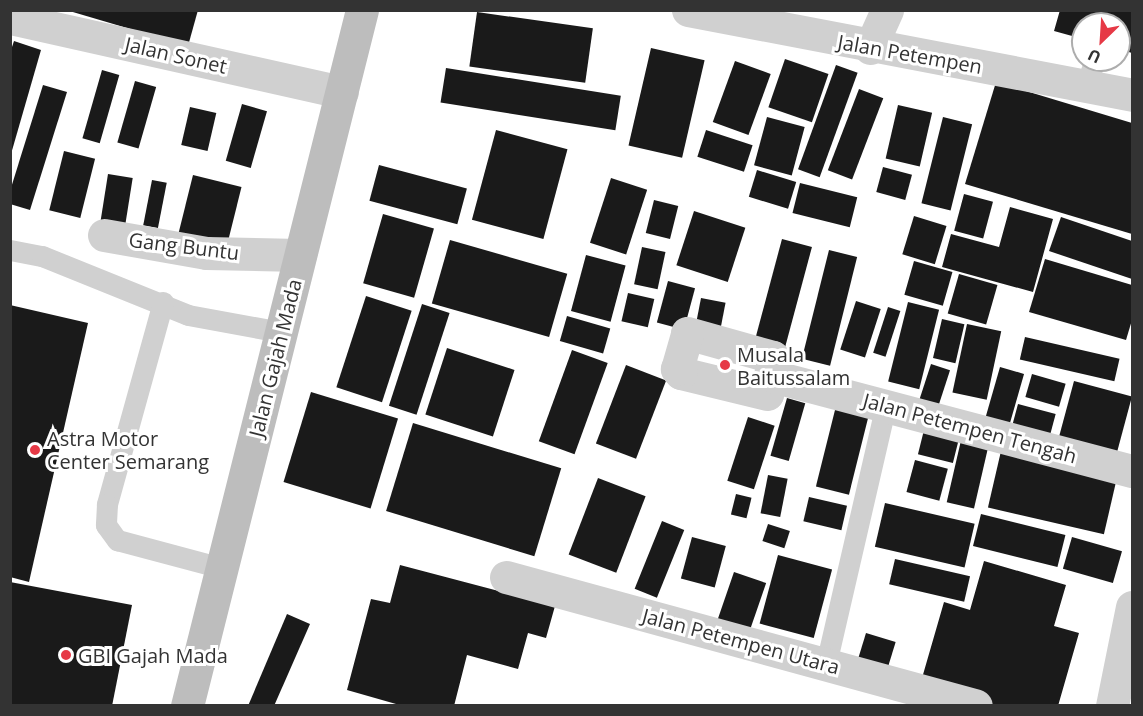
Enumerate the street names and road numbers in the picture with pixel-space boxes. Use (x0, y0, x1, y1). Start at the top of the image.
street label: Jalan Petempen (836, 30, 984, 78)
street label: Jalan Sonet (123, 32, 229, 78)
street label: Gang Buntu (128, 227, 240, 265)
street label: Jalan Gajah Mada (244, 277, 306, 439)
street label: Jalan Petempen Tengah (861, 388, 1079, 468)
street label: Jalan Petempen Utara (640, 603, 842, 679)

